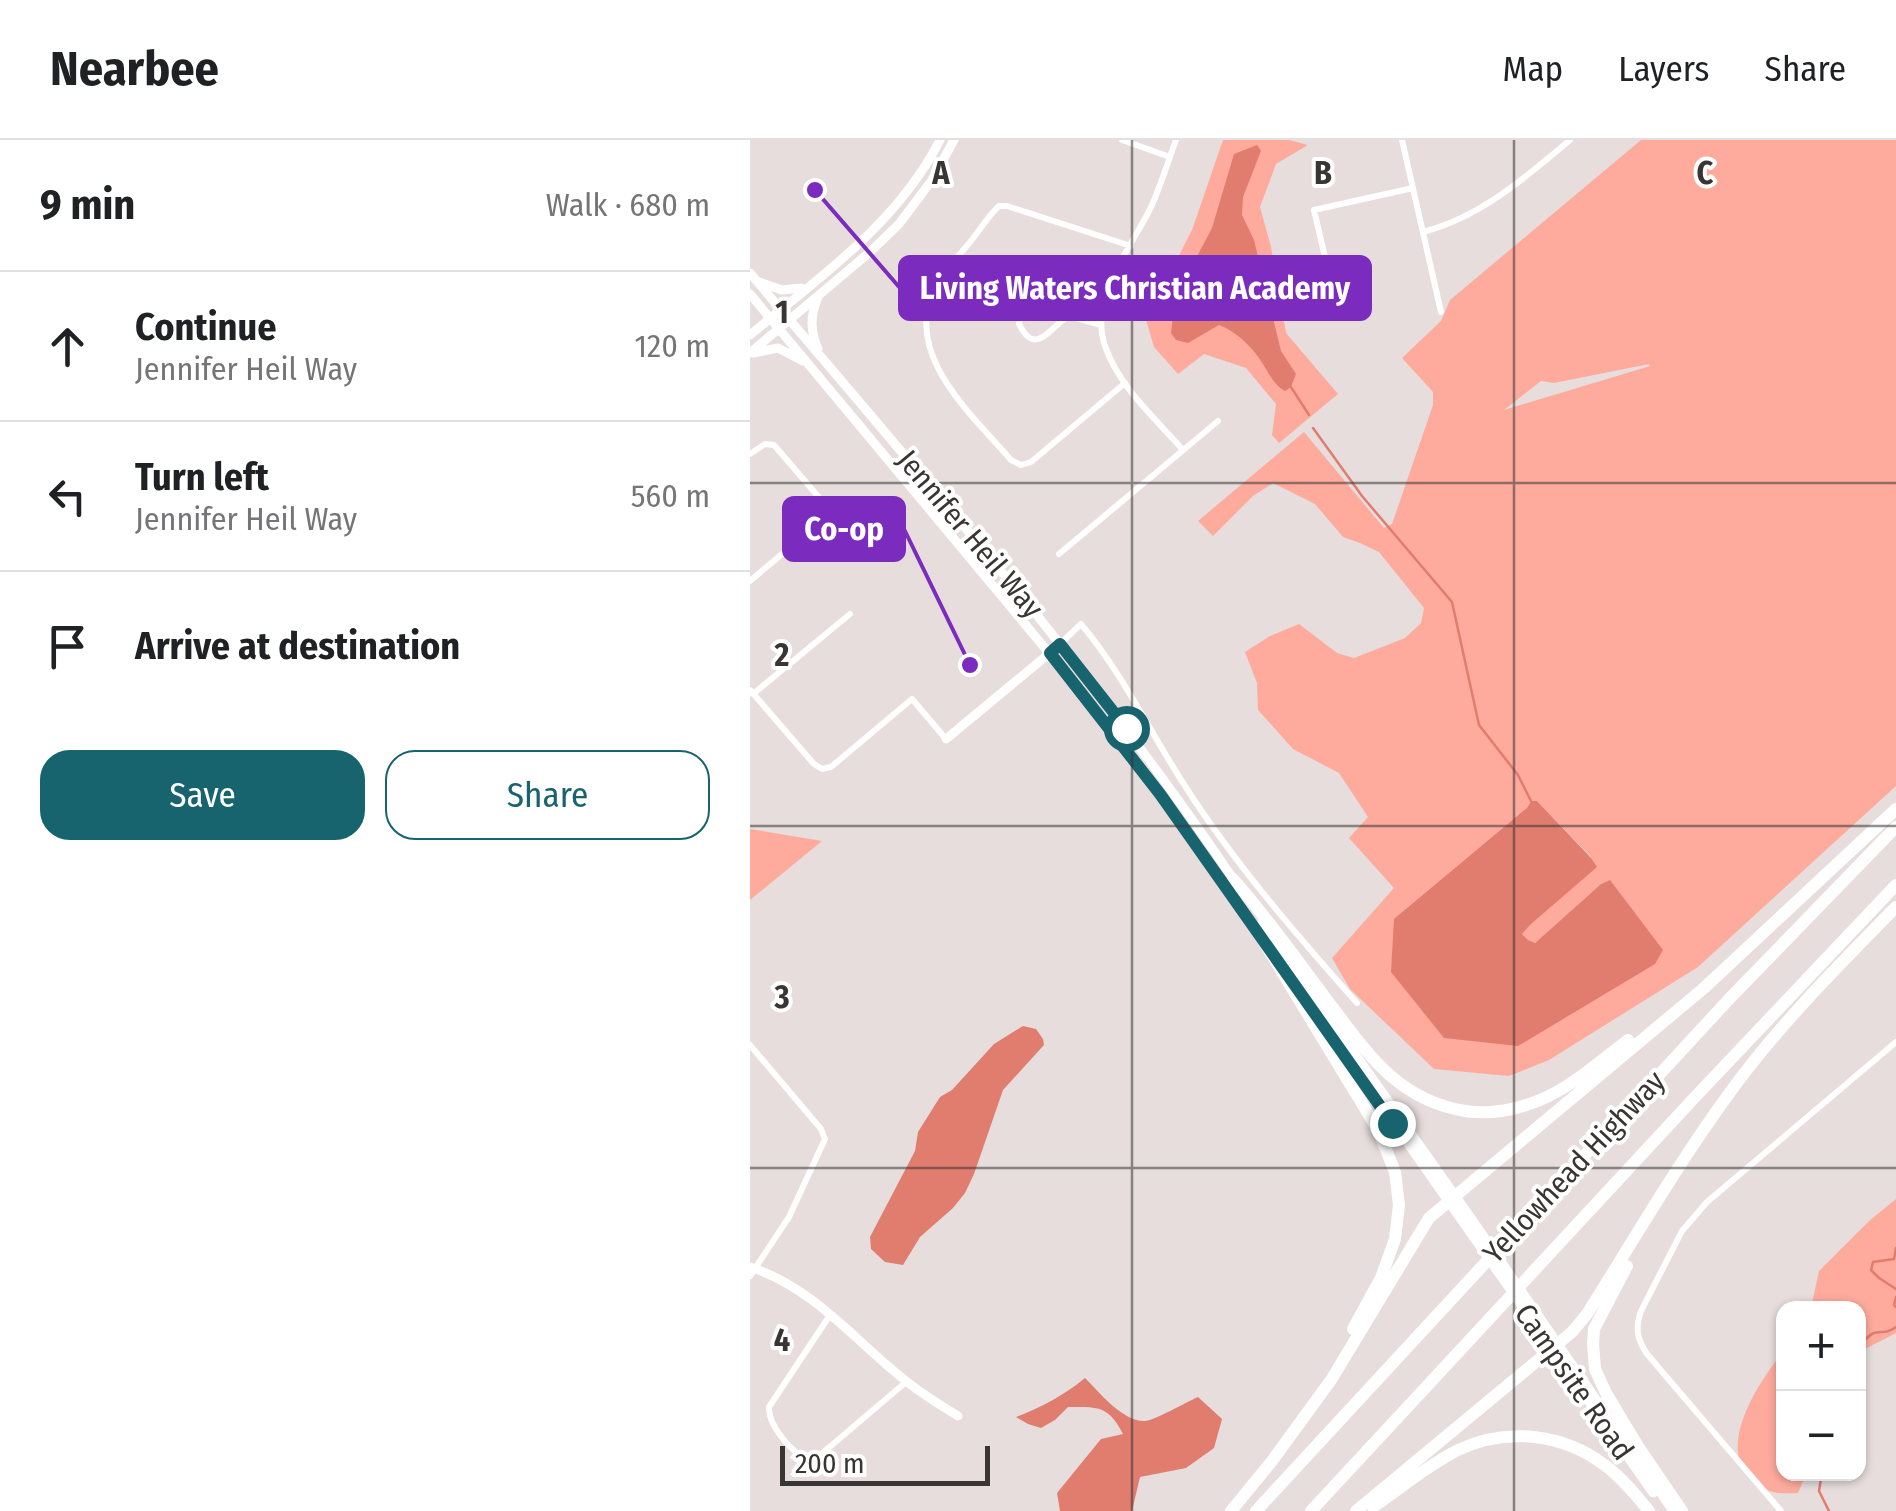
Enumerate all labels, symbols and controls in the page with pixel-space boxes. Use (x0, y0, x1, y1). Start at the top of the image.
text: Nearbee (50, 40, 219, 98)
text: Map (1503, 48, 1563, 90)
text: Layers (1618, 48, 1710, 90)
text: Share (1765, 48, 1846, 90)
text: A (931, 154, 950, 192)
text: B (1314, 154, 1332, 192)
text: C (1697, 154, 1714, 192)
text: 9 min (40, 180, 135, 230)
text: Walk · 680 m (546, 186, 710, 224)
callout: Living Waters Christian Academy (900, 257, 1370, 319)
text: Living Waters Christian Academy (920, 269, 1351, 307)
text: 1 (775, 293, 789, 331)
text: Continue (135, 304, 276, 350)
icon: ahead (40, 319, 95, 374)
text: 120 m (635, 327, 710, 365)
text: Jennifer Heil Way (135, 350, 357, 388)
street label: Jennifer Heil Way (889, 443, 1051, 626)
text: Turn left (135, 454, 269, 500)
icon: left (40, 469, 95, 524)
text: 560 m (631, 477, 710, 515)
callout: Co-op (784, 498, 904, 560)
text: Jennifer Heil Way (135, 500, 357, 538)
text: Co-op (804, 510, 884, 548)
icon: arrive (40, 619, 95, 674)
text: Arrive at destination (135, 623, 460, 669)
text: 2 (774, 636, 790, 674)
route start (1104, 706, 1150, 752)
button: Save (40, 750, 365, 840)
button: Share (385, 750, 710, 840)
text: 3 (773, 978, 790, 1016)
street label: Yellowhead Highway (1476, 1063, 1673, 1271)
route end (1370, 1101, 1416, 1147)
street label: Campsite Road (1507, 1297, 1641, 1467)
map controls (1776, 1301, 1866, 1481)
button: + (1776, 1301, 1866, 1391)
text: 4 (774, 1321, 790, 1359)
button: − (1776, 1391, 1866, 1481)
scale bar (780, 1441, 990, 1486)
text: 200 m (795, 1447, 865, 1480)

